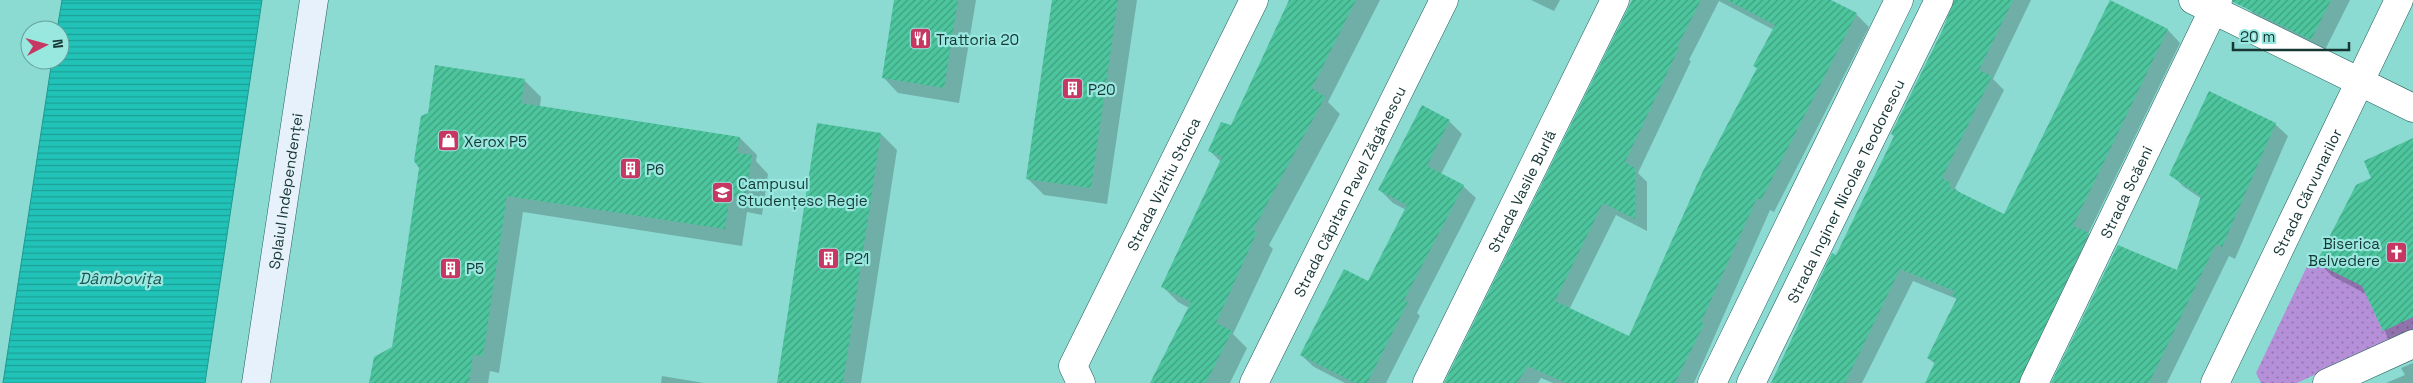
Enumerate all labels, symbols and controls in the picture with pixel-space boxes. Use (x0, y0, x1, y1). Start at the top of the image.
north arrow (20, 20, 70, 70)
scale bar (2233, 20, 2349, 52)
restaurant icon: Trattoria 20 (908, 27, 932, 51)
text: 20 m (2240, 27, 2275, 46)
place label: Trattoria 20 (936, 30, 1019, 49)
text: N (48, 38, 67, 49)
street label: Strada Inginer Nicolae Teodorescu (1782, 76, 1908, 306)
building icon: P20 (1060, 77, 1084, 101)
place label: P20 (1088, 80, 1116, 99)
street label: Strada Căpitan Pavel Zăgănescu (1289, 83, 1409, 300)
street label: Splaiul Independenței (264, 112, 306, 271)
street label: Strada Vizitiu Stoica (1122, 114, 1204, 254)
street label: Strada Cărvunarilor (2268, 125, 2346, 259)
street label: Strada Vasile Burlă (1483, 126, 1560, 255)
shop icon: Xerox P5 (436, 129, 460, 153)
place label: Xerox P5 (464, 132, 527, 151)
street label: Strada Scăeni (2095, 143, 2156, 241)
building icon: P6 (618, 157, 642, 181)
place label: P6 (646, 160, 664, 179)
place label: Campusul Studențesc Regie (738, 174, 868, 210)
school or university icon: Campusul Studențesc Regie (710, 180, 734, 204)
place label: Biserica Belvedere (2308, 234, 2380, 270)
church icon: Biserica Belvedere (2384, 240, 2408, 264)
building icon: P21 (817, 246, 841, 270)
place label: P21 (845, 249, 869, 268)
building icon: P5 (438, 256, 462, 280)
place label: P5 (466, 259, 484, 278)
water label: Dâmbovița (79, 268, 162, 289)

